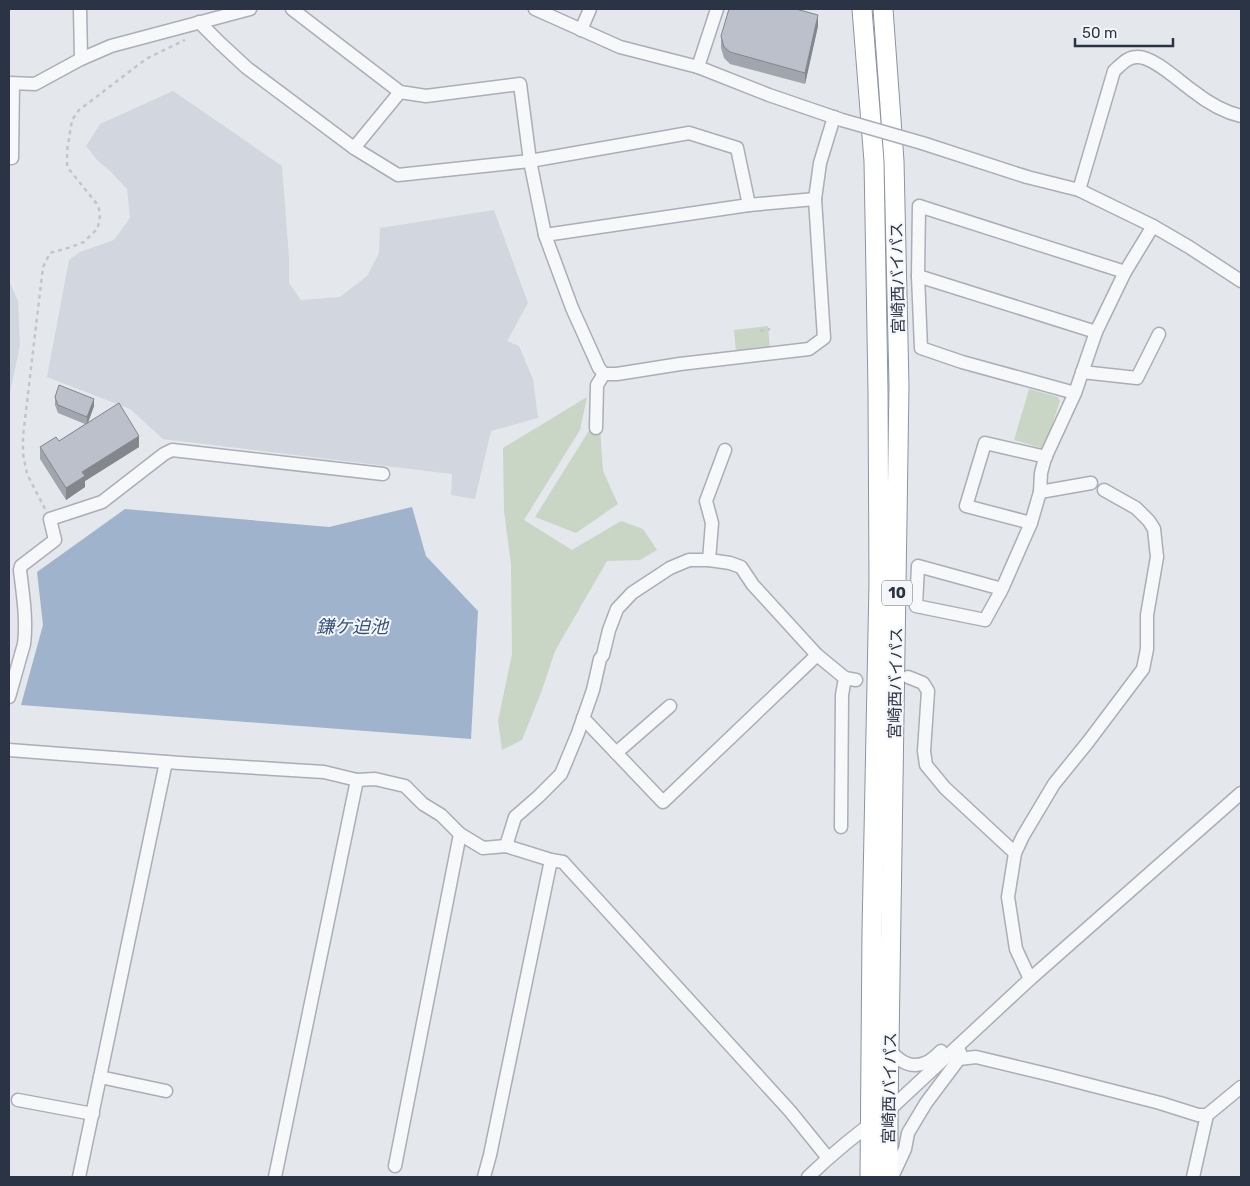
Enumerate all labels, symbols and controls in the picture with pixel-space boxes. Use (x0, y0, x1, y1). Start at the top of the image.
scale bar (1075, 15, 1172, 47)
text: 50 m (1082, 24, 1117, 42)
street label: 宮崎西バイパス (887, 222, 908, 334)
road number: 10 (882, 580, 912, 606)
water label: 鎌ケ迫池 (316, 616, 390, 638)
street label: 宮崎西バイパス (885, 627, 906, 739)
street label: 宮崎西バイパス (879, 1032, 900, 1144)

